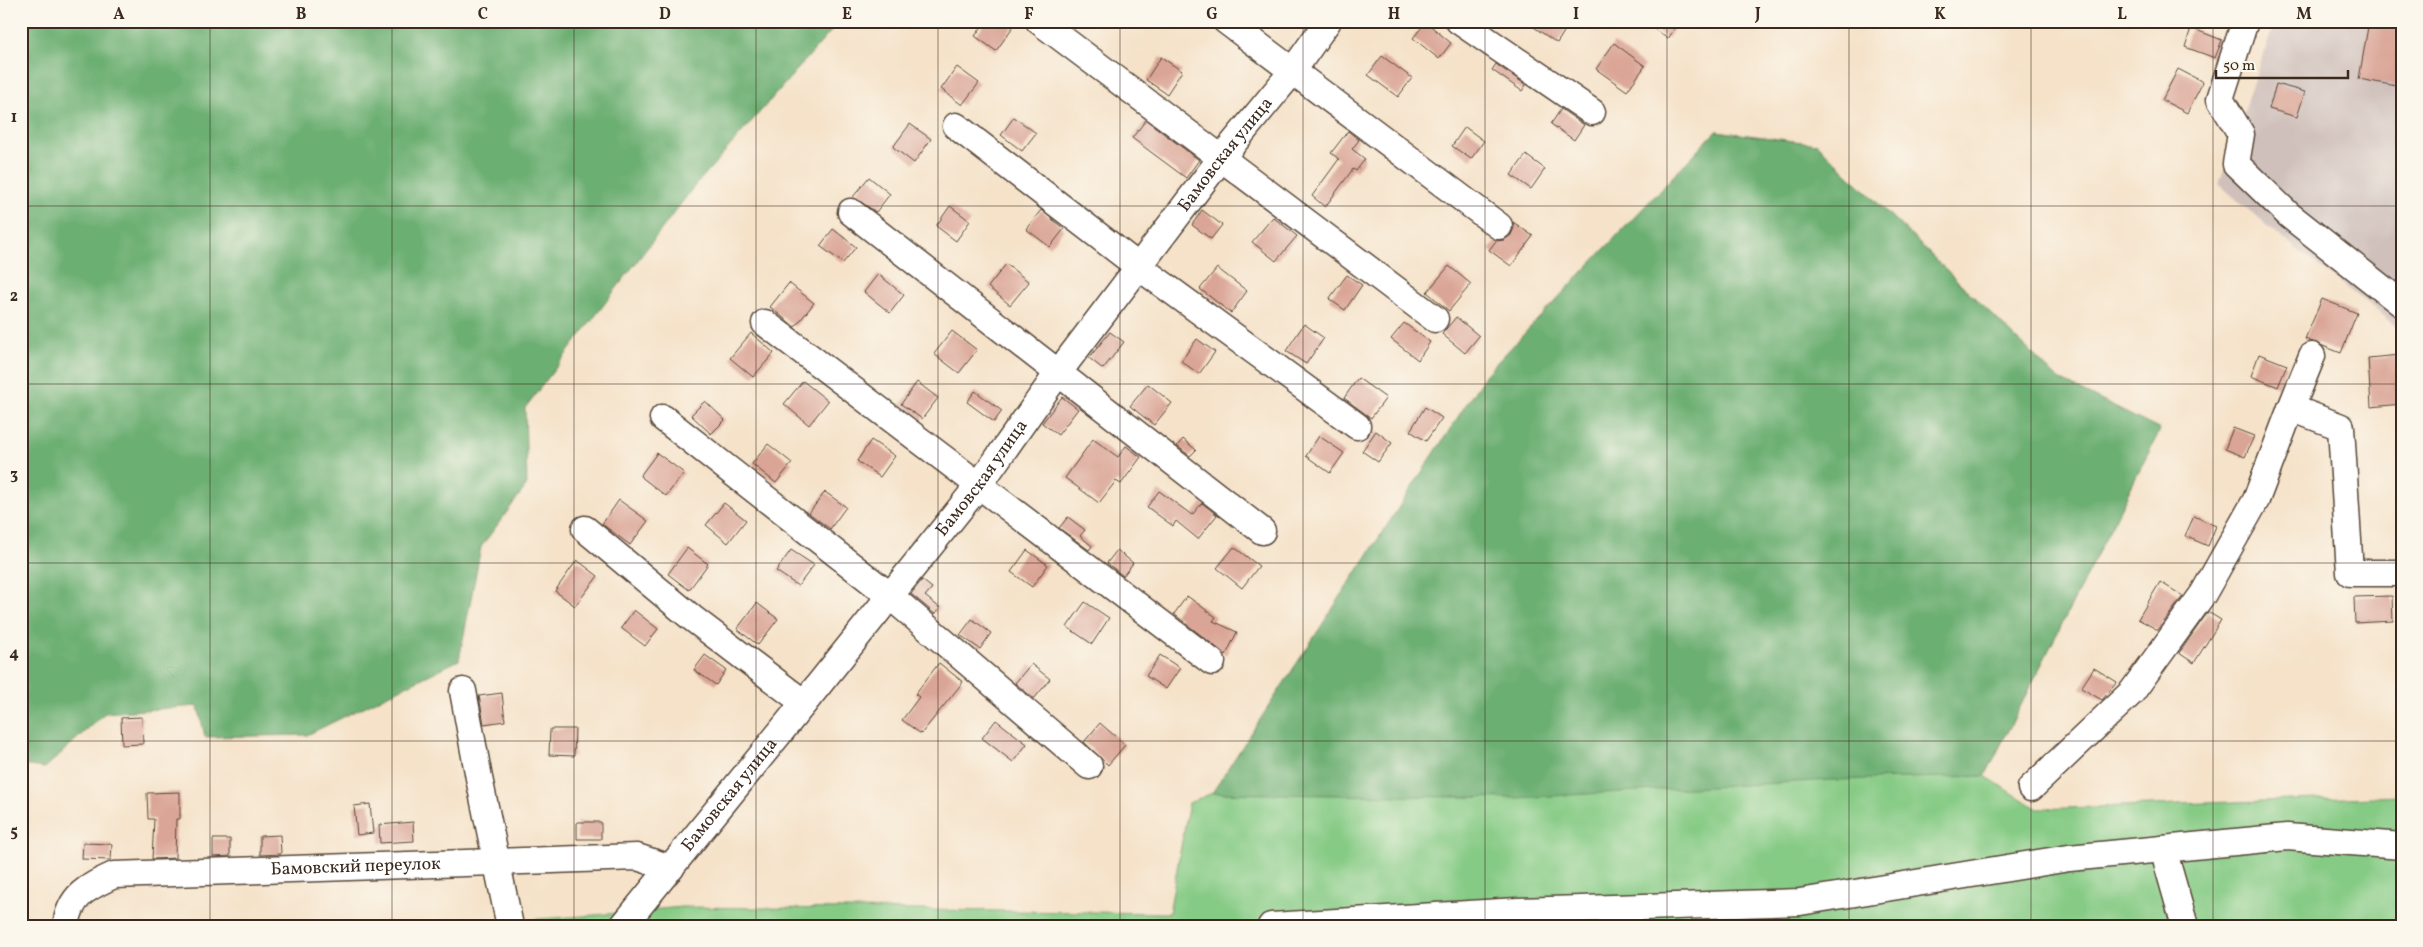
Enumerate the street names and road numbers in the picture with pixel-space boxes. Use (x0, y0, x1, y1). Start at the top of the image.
street label: Бамовская улица (1172, 92, 1279, 217)
street label: Бамовская улица (930, 415, 1034, 542)
street label: Бамовская улица (676, 732, 783, 857)
street label: Бамовский переулок (270, 851, 441, 882)

